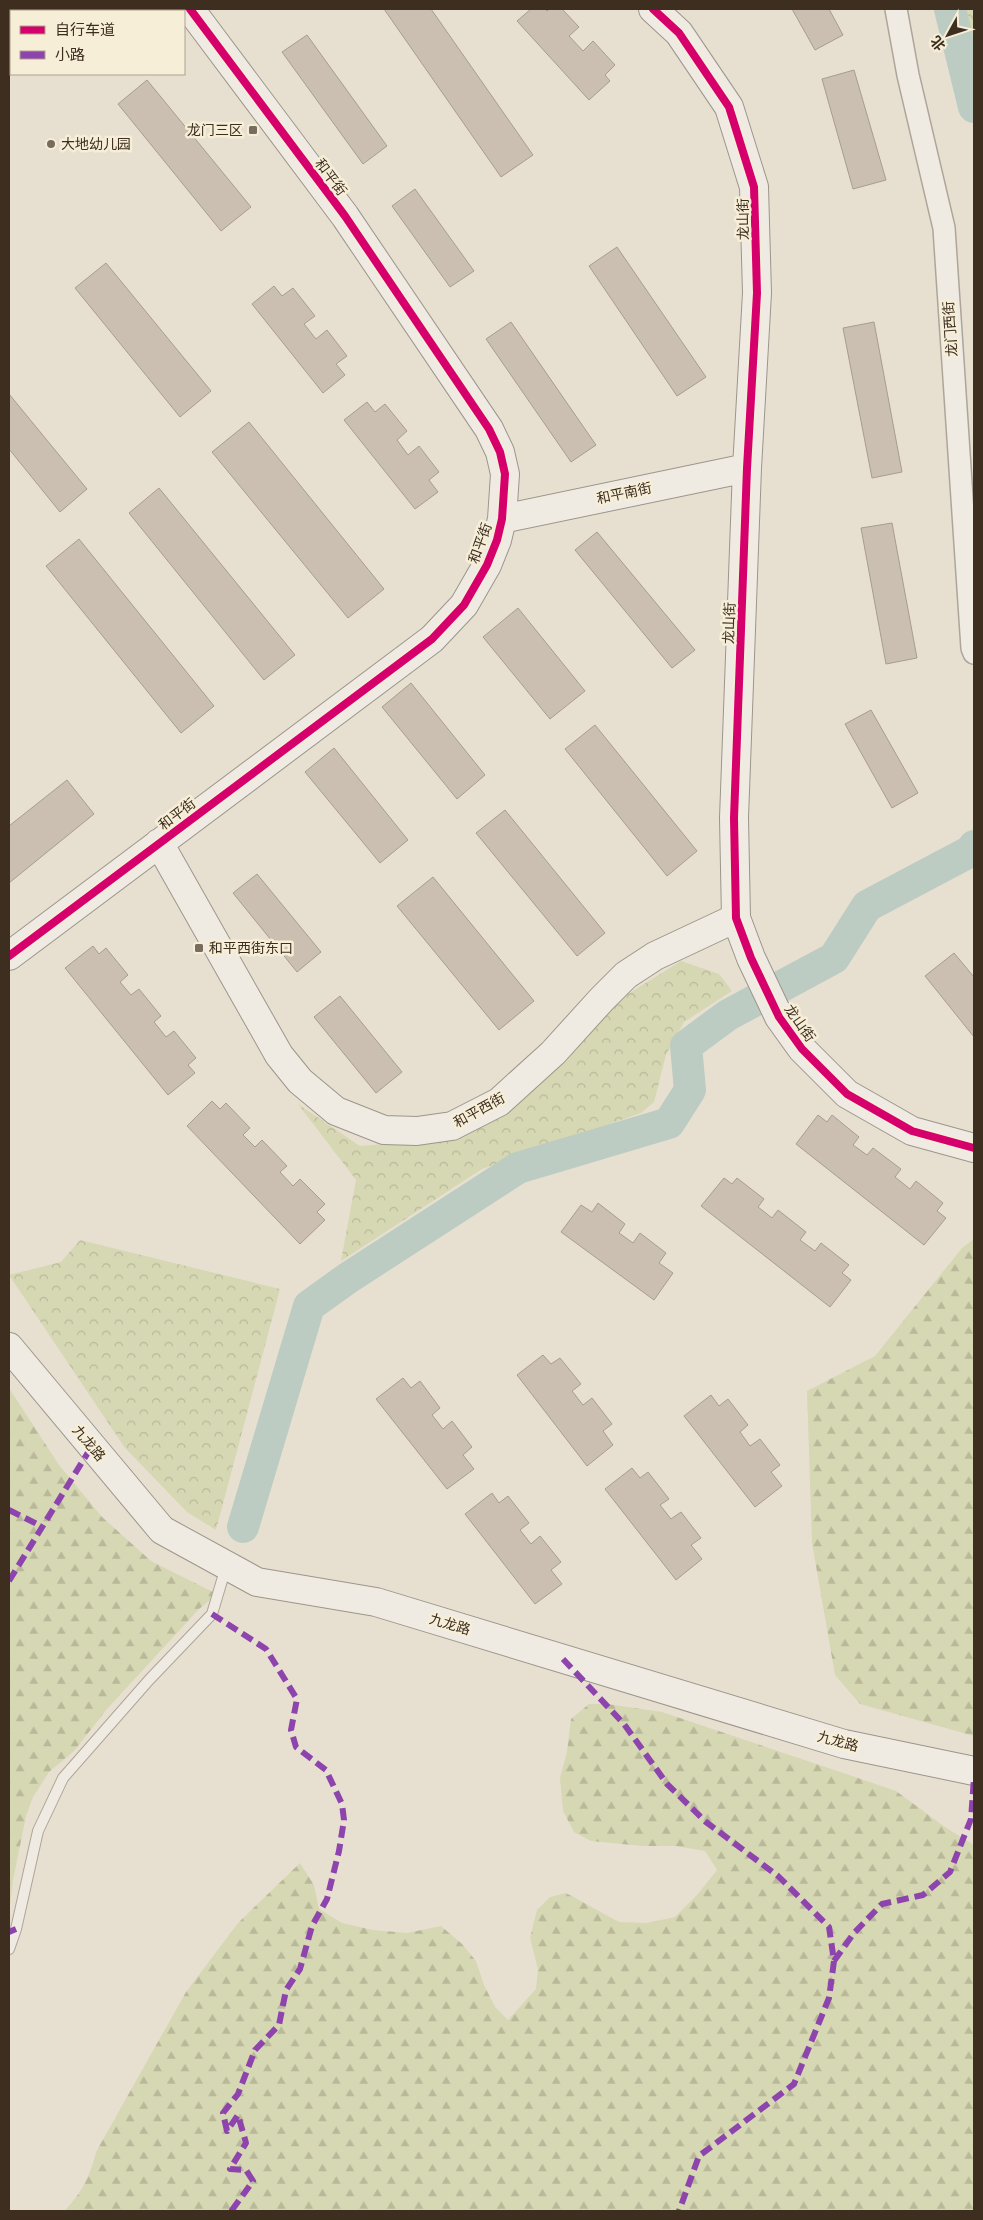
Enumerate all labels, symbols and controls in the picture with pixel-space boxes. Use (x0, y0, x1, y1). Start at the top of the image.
legend (10, 10, 185, 75)
north arrow (923, 10, 973, 60)
text: 自行车道 (55, 17, 115, 40)
text: 北 (925, 32, 949, 56)
text: 小路 (55, 42, 85, 65)
place label: 龙门三区 (187, 119, 243, 139)
marker: 龙门三区 (247, 124, 259, 136)
place label: 大地幼儿园 (61, 133, 131, 153)
marker: 大地幼儿园 (45, 138, 57, 150)
street label: 和平街 (311, 154, 352, 199)
street label: 龙山街 (732, 198, 752, 240)
street label: 龙门西街 (937, 300, 961, 358)
street label: 和平南街 (594, 476, 653, 508)
street label: 和平街 (462, 520, 496, 566)
street label: 龙山街 (717, 602, 739, 644)
street label: 和平街 (154, 793, 199, 834)
place label: 和平西街东口 (209, 937, 293, 957)
marker: 和平西街东口 (193, 942, 205, 954)
street label: 龙山街 (781, 999, 821, 1045)
street label: 和平西街 (449, 1087, 508, 1131)
street label: 九龙路 (69, 1420, 111, 1465)
street label: 九龙路 (427, 1607, 473, 1639)
street label: 九龙路 (815, 1725, 861, 1755)

